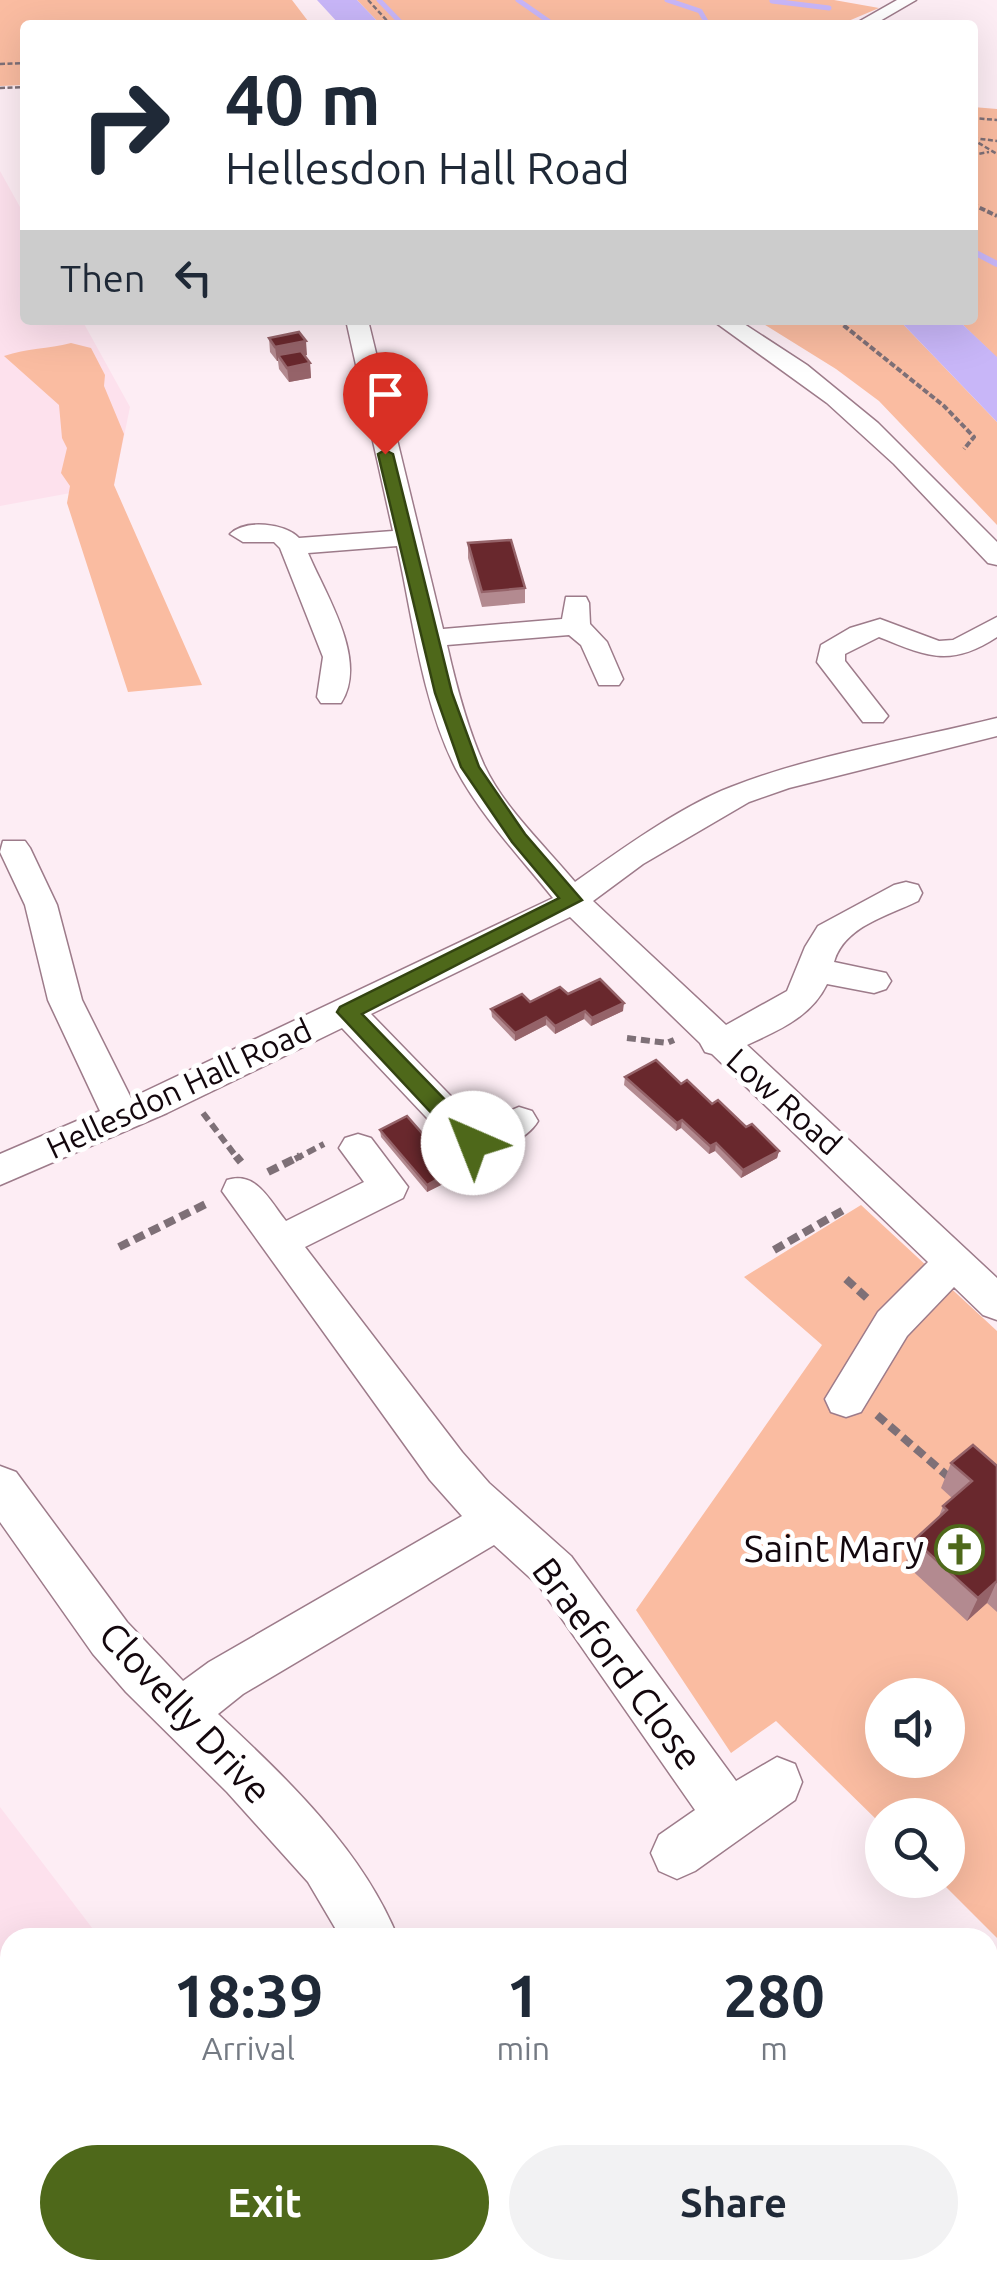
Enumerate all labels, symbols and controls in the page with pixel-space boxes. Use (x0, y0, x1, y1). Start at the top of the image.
icon: right (60, 60, 190, 190)
text: 40 m (225, 60, 381, 138)
text: Hellesdon Hall Road (225, 142, 630, 193)
icon: left (166, 250, 221, 305)
text: Then (60, 257, 146, 299)
pin (343, 352, 428, 455)
icon: arrive (358, 367, 413, 422)
street label: Hellesdon Hall Road (40, 1011, 317, 1165)
street label: Low Road (720, 1041, 849, 1162)
position arrow (421, 1091, 525, 1195)
church icon: Saint Mary (933, 1523, 985, 1575)
place label: Saint Mary (744, 1527, 924, 1569)
street label: Braeford Close (525, 1549, 711, 1777)
street label: Clovelly Drive (91, 1613, 280, 1811)
map controls (865, 1678, 965, 1898)
button: sound (865, 1678, 965, 1778)
button: search (865, 1798, 965, 1898)
text: 18:39 (173, 1961, 323, 2028)
text: 1 (506, 1961, 540, 2028)
text: 280 (723, 1961, 825, 2028)
text: Arrival (202, 2030, 295, 2066)
text: min (496, 2030, 550, 2066)
text: m (760, 2030, 788, 2066)
button: Exit (40, 2145, 489, 2260)
button: Share (509, 2145, 958, 2260)

